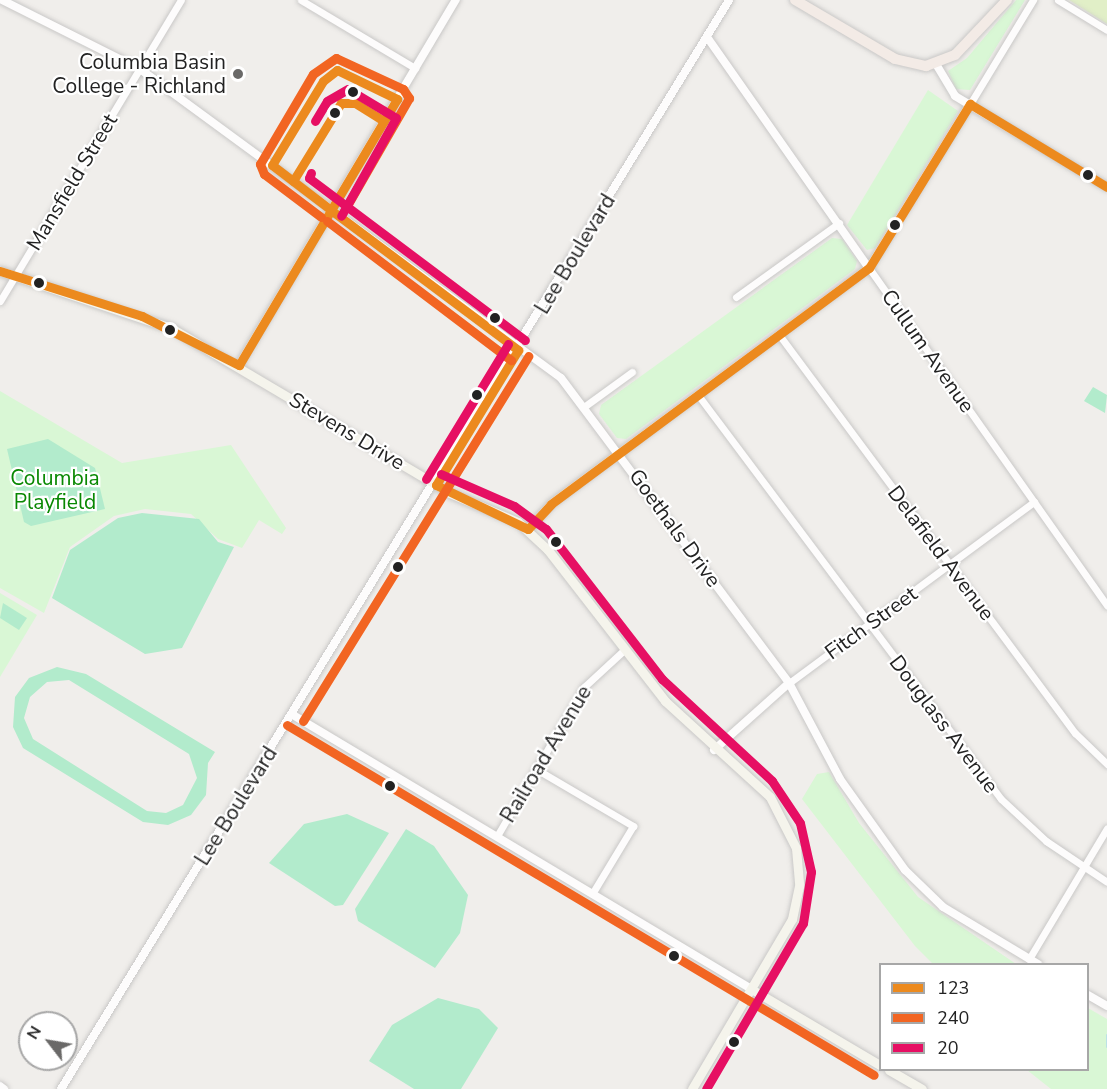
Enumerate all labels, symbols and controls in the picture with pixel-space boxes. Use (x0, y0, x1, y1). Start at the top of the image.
place label: Columbia Basin College - Richland (52, 49, 226, 99)
marker: Columbia Basin College - Richland (231, 67, 245, 81)
unlabelled marker (347, 86, 359, 98)
unlabelled marker (329, 107, 341, 119)
street label: Mansfield Street (21, 109, 123, 255)
unlabelled marker (1082, 169, 1094, 181)
street label: Lee Boulevard (529, 190, 621, 318)
unlabelled marker (889, 219, 901, 231)
unlabelled marker (33, 277, 45, 289)
street label: Cullum Avenue (876, 284, 980, 418)
unlabelled marker (489, 312, 501, 324)
unlabelled marker (164, 324, 176, 336)
street label: Stevens Drive (285, 387, 409, 475)
unlabelled marker (471, 389, 483, 401)
street label: Goethals Drive (624, 464, 726, 592)
park label: Columbia Playfield (10, 465, 100, 515)
street label: Delafield Avenue (882, 481, 1000, 625)
unlabelled marker (550, 536, 562, 548)
unlabelled marker (392, 561, 404, 573)
street label: Fitch Street (820, 581, 922, 665)
street label: Douglass Avenue (884, 650, 1004, 798)
street label: Railroad Avenue (495, 681, 597, 827)
street label: Lee Boulevard (189, 742, 283, 870)
unlabelled marker (384, 780, 396, 792)
unlabelled marker (668, 950, 680, 962)
legend (879, 963, 1089, 1071)
text: 123 (937, 976, 969, 1000)
text: 240 (937, 1006, 969, 1030)
north arrow (18, 1011, 78, 1071)
text: N (22, 1022, 47, 1044)
unlabelled marker (728, 1036, 740, 1048)
text: 20 (937, 1036, 959, 1060)

